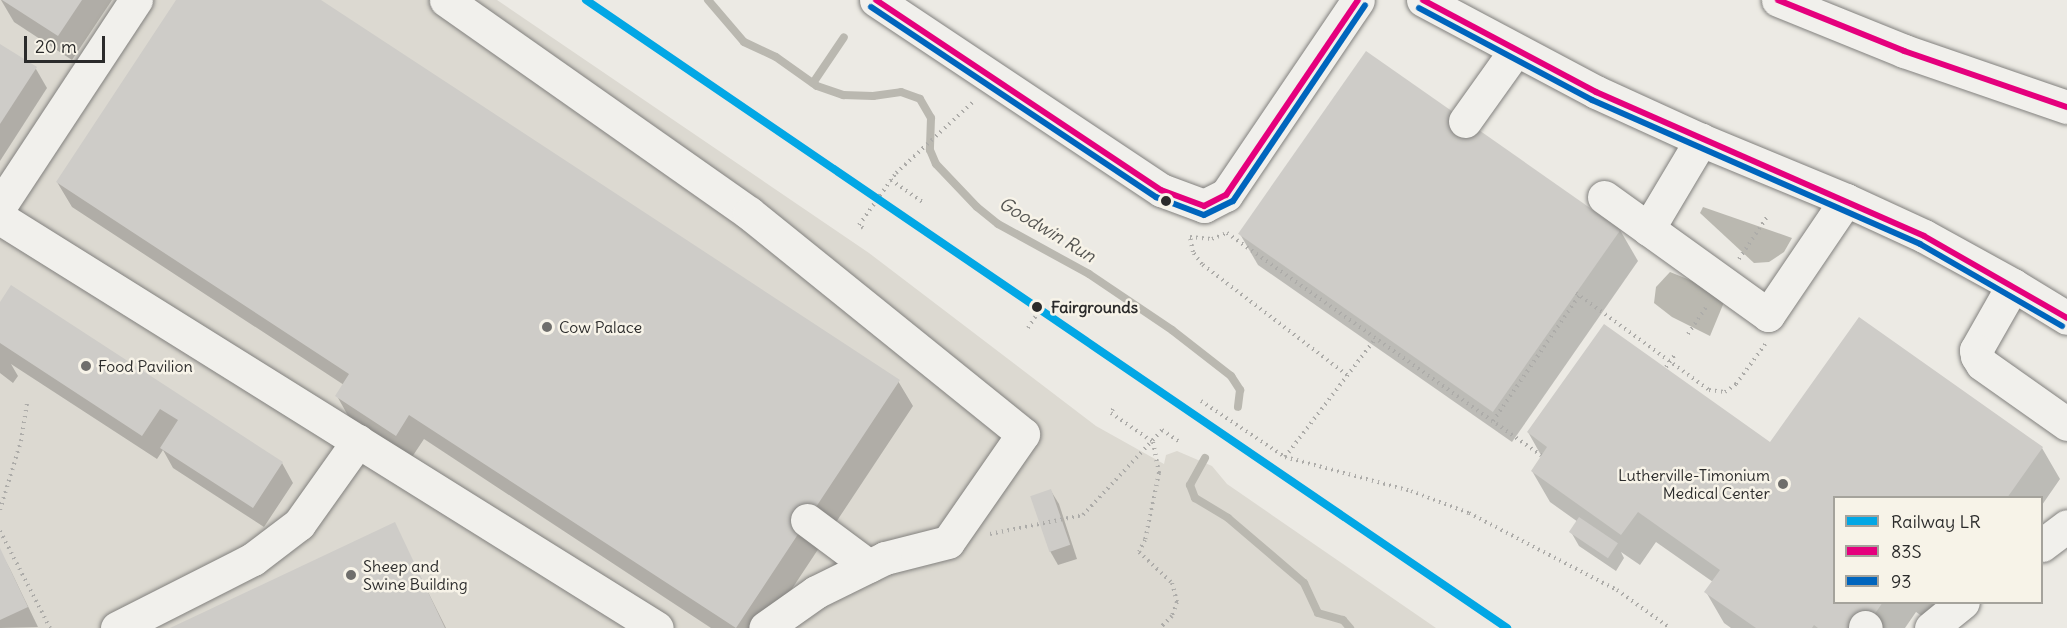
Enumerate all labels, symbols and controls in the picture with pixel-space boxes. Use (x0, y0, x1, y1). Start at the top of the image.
scale bar (27, 24, 108, 62)
text: 20 m (35, 35, 77, 58)
water label: Goodwin Run (995, 193, 1099, 267)
unlabelled marker (1160, 195, 1172, 207)
place label: Fairgrounds (1051, 297, 1138, 317)
marker: Fairgrounds (1028, 298, 1046, 316)
place label: Cow Palace (559, 317, 642, 337)
marker: Cow Palace (540, 320, 554, 334)
place label: Food Pavilion (98, 356, 193, 376)
marker: Food Pavilion (79, 359, 93, 373)
place label: Lutherville-Timonium Medical Center (1618, 465, 1770, 503)
marker: Lutherville-Timonium Medical Center (1774, 475, 1792, 493)
legend (1833, 496, 2043, 604)
text: Railway LR (1891, 510, 1981, 533)
text: 83S (1891, 540, 1922, 563)
place label: Sheep and Swine Building (363, 556, 468, 594)
marker: Sheep and Swine Building (344, 568, 358, 582)
text: 93 (1891, 570, 1912, 593)

